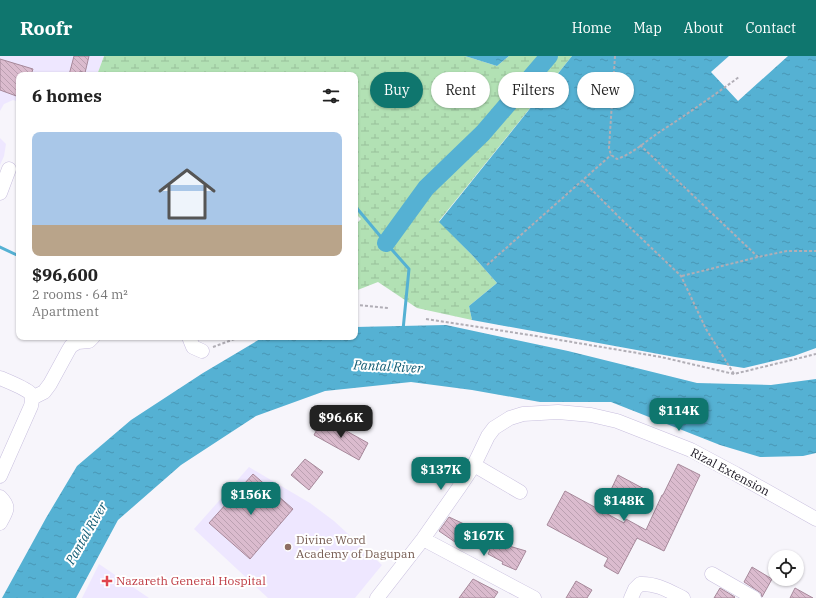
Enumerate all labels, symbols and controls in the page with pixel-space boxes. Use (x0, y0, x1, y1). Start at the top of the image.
text: Roofr (20, 16, 72, 40)
text: Home (572, 19, 611, 37)
text: Map (633, 19, 662, 37)
text: About (684, 19, 723, 37)
text: Contact (745, 19, 796, 37)
chip: Buy (370, 72, 423, 108)
chip: Rent (431, 72, 490, 108)
chip: Filters (498, 72, 569, 108)
chip: New (577, 72, 634, 108)
text: 6 homes (32, 85, 102, 107)
icon: filters (320, 85, 342, 107)
icon: home (151, 158, 223, 230)
text: $96,600 (32, 264, 98, 286)
text: 2 rooms · 64 m² (32, 286, 128, 303)
text: Apartment (32, 303, 99, 320)
water label: Pantal River (352, 356, 423, 377)
pin: $114K (651, 398, 707, 432)
text: $114K (658, 402, 700, 419)
pin: $96.6K (308, 405, 374, 439)
text: $96.6K (319, 409, 363, 426)
street label: Rizal Extension (688, 444, 773, 499)
pin: $137K (413, 457, 469, 491)
text: $137K (420, 461, 462, 478)
pin: $156K (223, 482, 279, 516)
text: $156K (230, 486, 272, 503)
pin: $148K (596, 488, 652, 522)
text: $148K (603, 492, 645, 509)
water label: Pantal River (61, 499, 111, 568)
pin: $167K (456, 523, 512, 557)
text: $167K (463, 527, 505, 544)
place label: Divine Word Academy of Dagupan (296, 532, 416, 561)
marker: Divine Word Academy of Dagupan (283, 542, 293, 552)
map controls (768, 550, 804, 586)
button: locate (768, 550, 804, 586)
place label: Nazareth General Hospital (116, 573, 266, 588)
marker: Nazareth General Hospital (101, 575, 113, 587)

